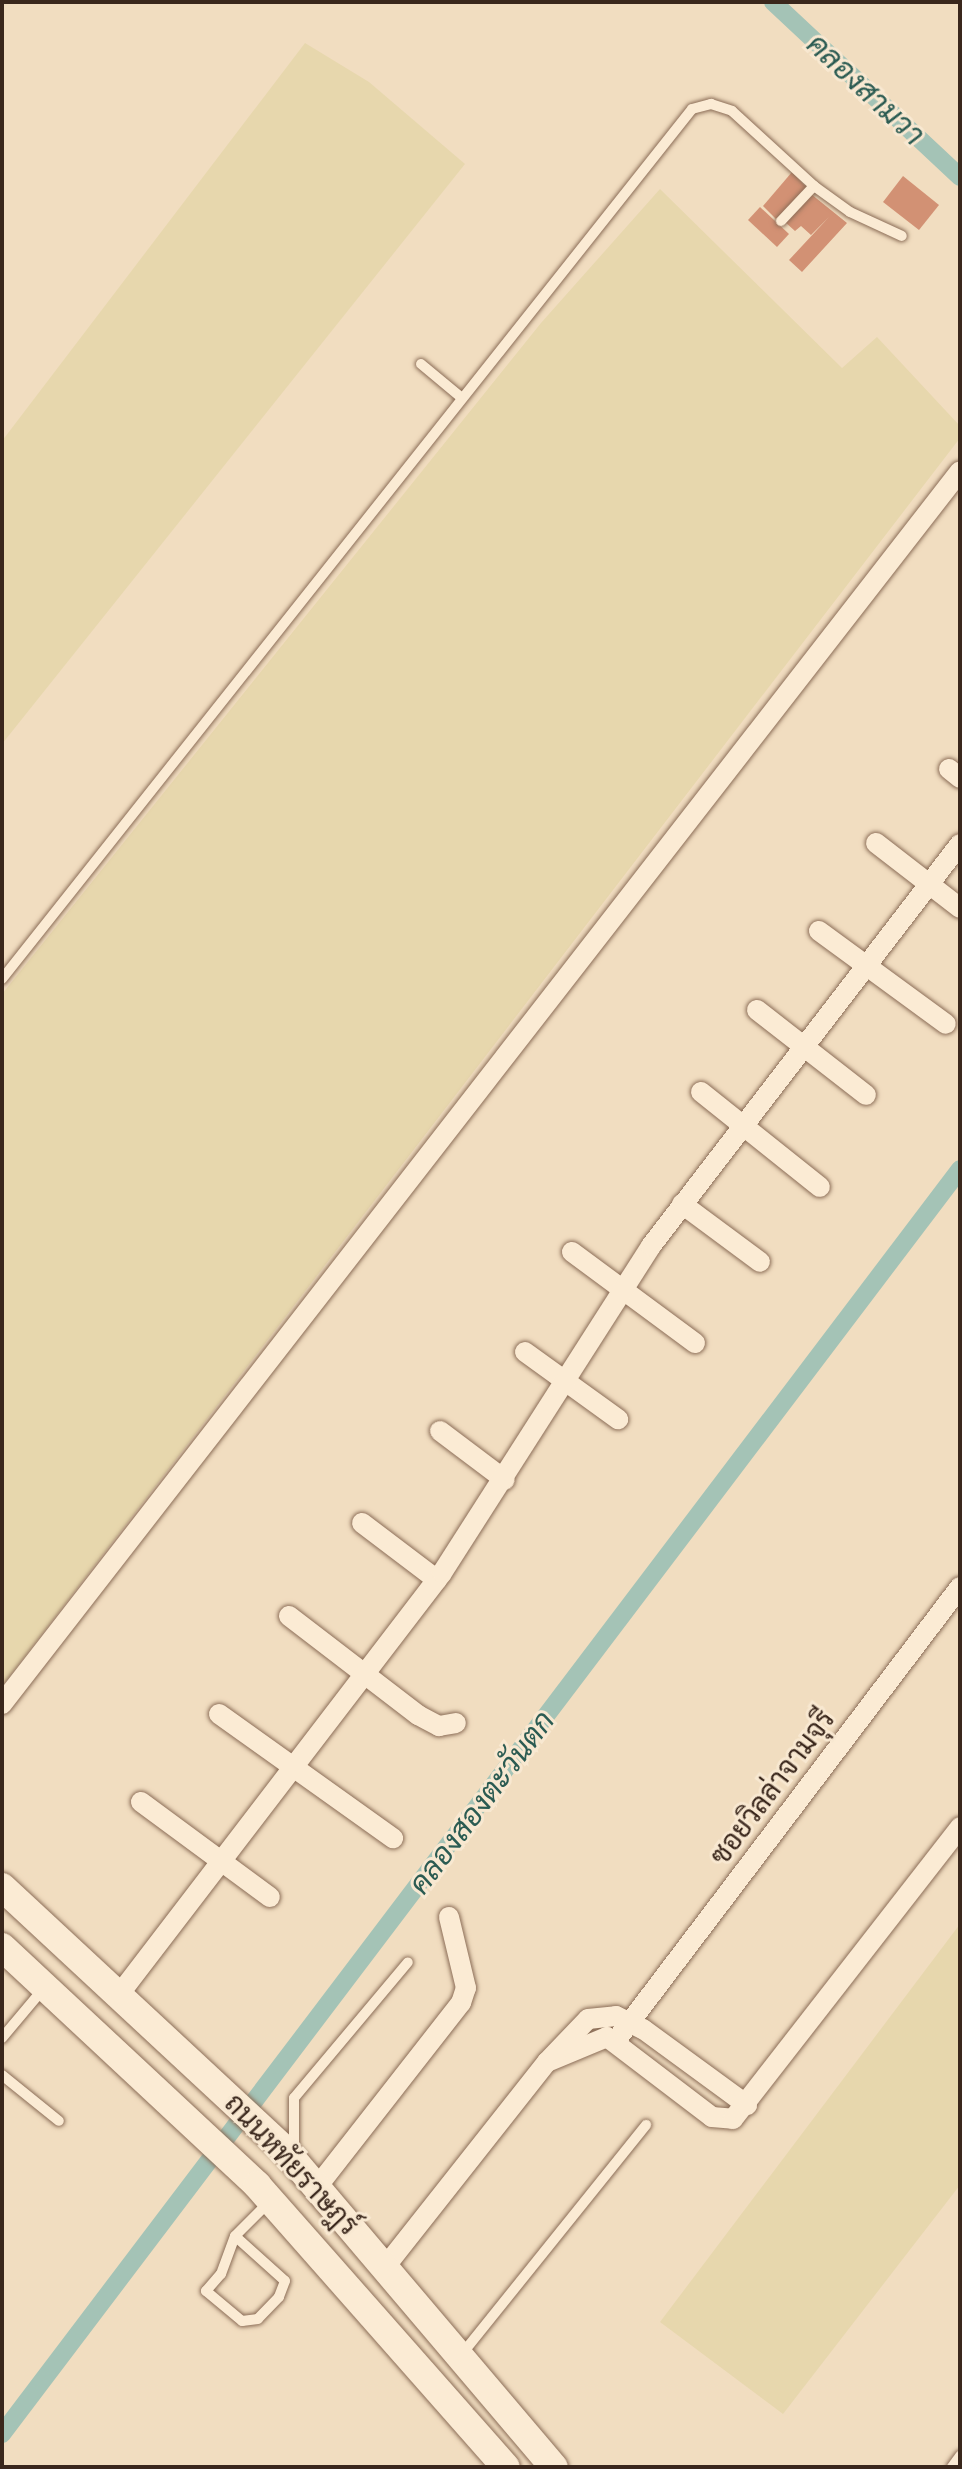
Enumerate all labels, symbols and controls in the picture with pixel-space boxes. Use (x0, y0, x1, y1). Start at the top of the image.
water label: คลองสามวา (800, 26, 932, 152)
street label: ซอยวิลล่าจามจุรี (703, 1703, 841, 1871)
water label: คลองสองตะวันตก (401, 1704, 561, 1900)
street label: ถนนหทัยราษฎร์ (218, 2086, 366, 2242)

